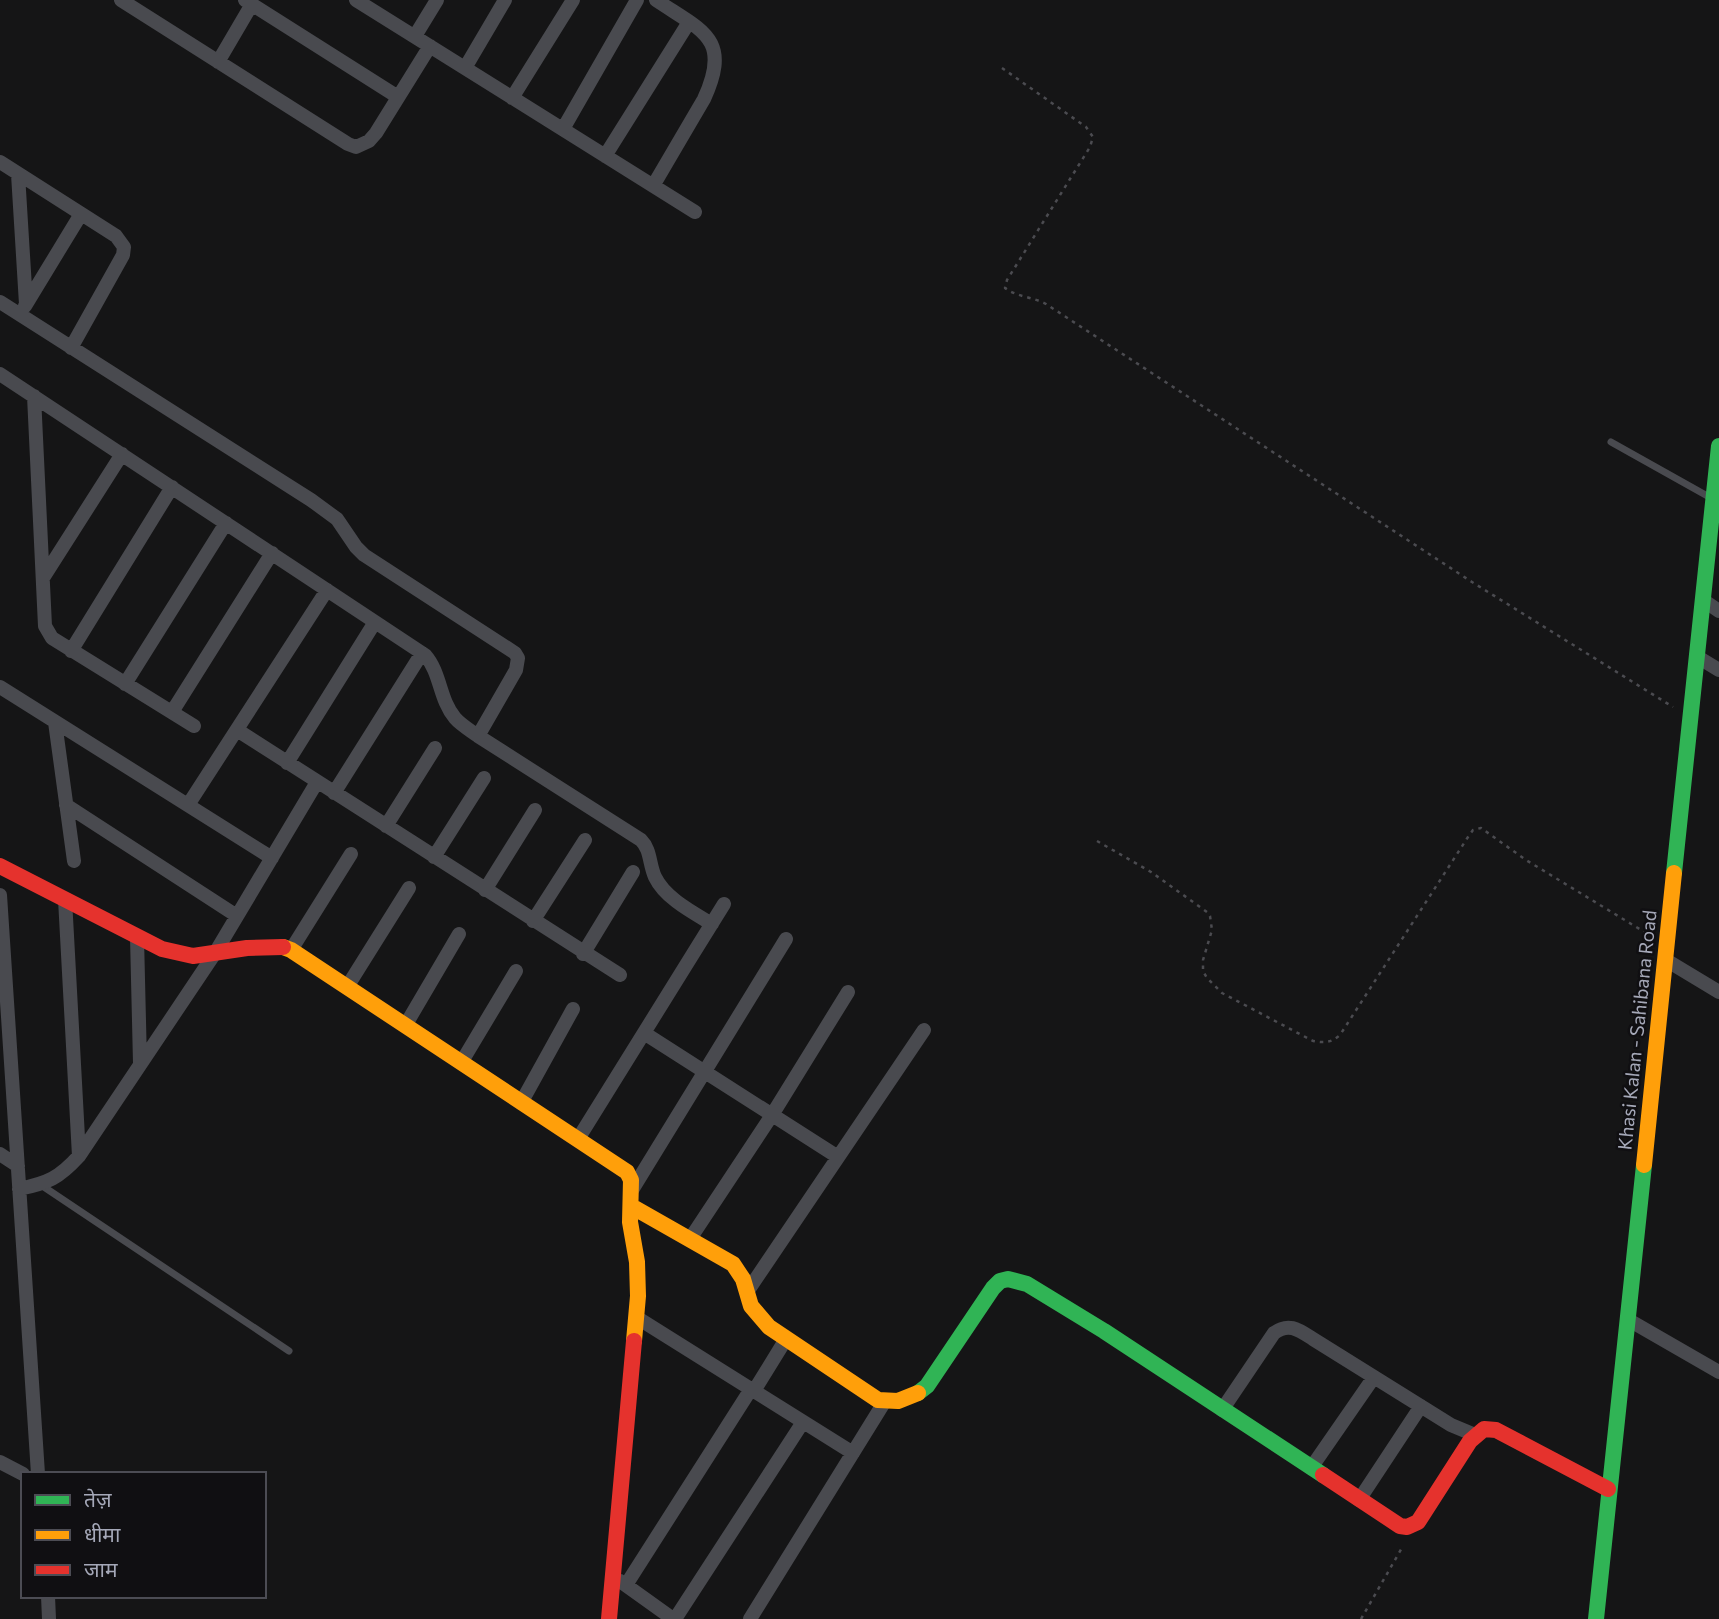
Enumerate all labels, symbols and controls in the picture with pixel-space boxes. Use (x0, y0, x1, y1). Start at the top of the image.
street label: Khasi Kalan - Sahibana Road (1612, 909, 1661, 1151)
legend (21, 1472, 266, 1598)
text: तेज़ (84, 1486, 112, 1511)
text: धीमा (84, 1521, 121, 1546)
text: जाम (84, 1556, 118, 1581)

